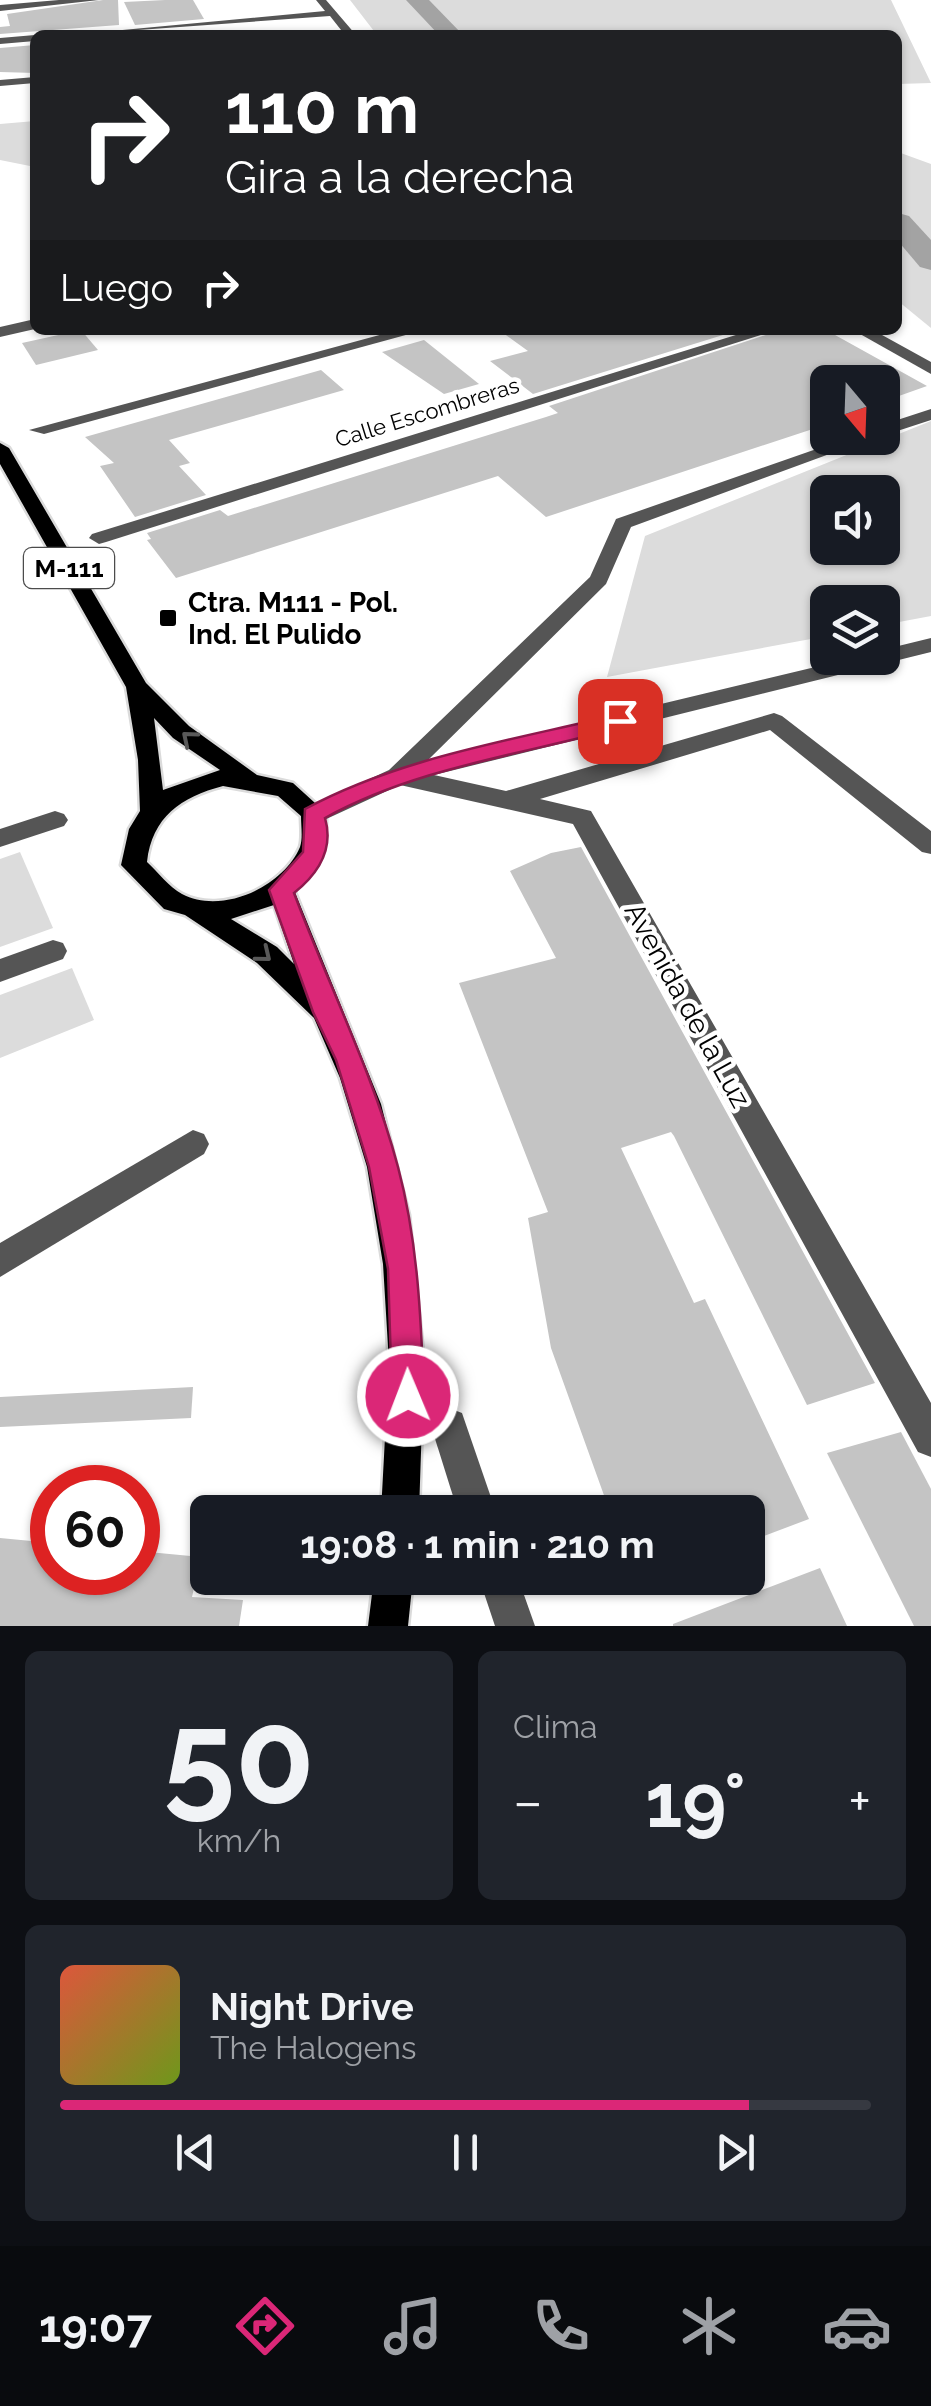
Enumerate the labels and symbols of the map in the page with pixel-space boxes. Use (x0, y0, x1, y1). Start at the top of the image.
north arrow (810, 365, 900, 455)
street label: Calle Escombreras (332, 372, 522, 452)
road number: M-111 (24, 548, 114, 588)
place label: Ctra. M111 - Pol. Ind. El Pulido (188, 586, 398, 651)
marker: Ctra. M111 - Pol. Ind. El Pulido (157, 607, 179, 629)
pin (578, 679, 663, 764)
one-way arrow (183, 732, 201, 750)
street label: Avenida de la Luz (618, 897, 757, 1113)
one-way arrow (253, 944, 271, 962)
position arrow (356, 1344, 460, 1448)
speed limit sign: 60 (30, 1465, 160, 1595)

